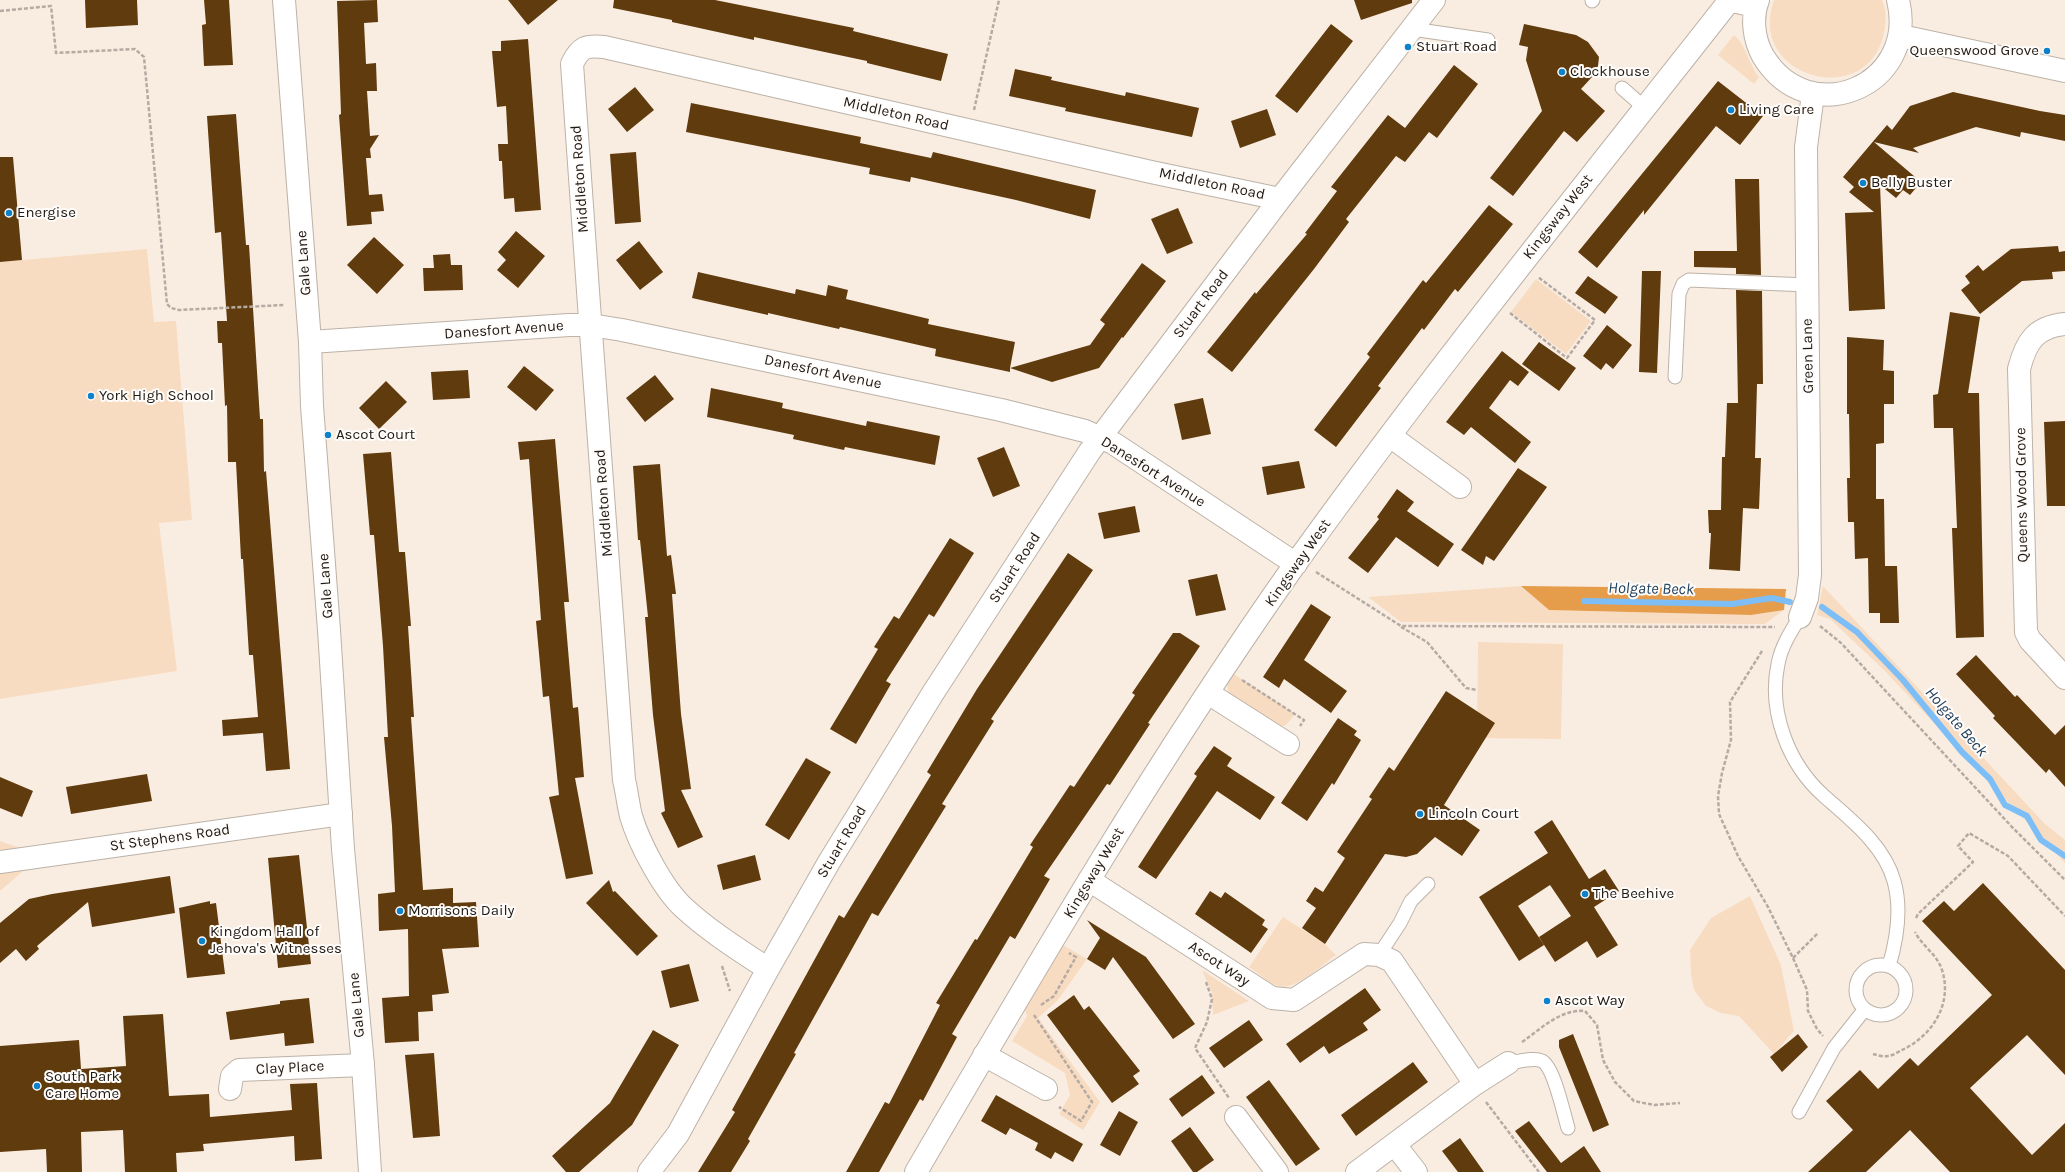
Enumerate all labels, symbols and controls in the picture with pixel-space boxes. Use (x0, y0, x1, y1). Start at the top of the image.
place label: Stuart Road (1416, 38, 1497, 56)
marker: Stuart Road (1403, 42, 1413, 52)
place label: Queenswood Grove (1910, 42, 2039, 60)
marker: Queenswood Grove (2042, 46, 2052, 56)
place label: Clockhouse (1570, 63, 1650, 81)
marker: Clockhouse (1557, 67, 1567, 77)
street label: Middleton Road (841, 93, 951, 135)
place label: Living Care (1739, 101, 1814, 119)
marker: Living Care (1726, 105, 1736, 115)
street label: Middleton Road (567, 125, 593, 233)
street label: Middleton Road (1157, 164, 1267, 204)
street label: Kingsway West (1519, 171, 1597, 263)
place label: Belly Buster (1871, 174, 1952, 192)
marker: Belly Buster (1858, 178, 1868, 188)
place label: Energise (17, 204, 76, 222)
marker: Energise (4, 208, 14, 218)
street label: Gale Lane (293, 230, 315, 296)
street label: Stuart Road (1169, 266, 1233, 342)
street label: Danesfort Avenue (444, 317, 564, 343)
street label: Green Lane (1798, 318, 1818, 394)
street label: Danesfort Avenue (763, 351, 883, 393)
place label: York High School (99, 387, 214, 405)
marker: York High School (86, 391, 96, 401)
place label: Ascot Court (336, 426, 415, 444)
street label: Queens Wood Grove (2012, 427, 2032, 563)
marker: Ascot Court (323, 430, 333, 440)
street label: Danesfort Avenue (1097, 433, 1209, 511)
street label: Middleton Road (591, 449, 617, 557)
street label: Kingsway West (1261, 516, 1335, 610)
street label: Stuart Road (985, 529, 1045, 607)
street label: Gale Lane (315, 553, 337, 619)
water label: Holgate Beck (1608, 579, 1694, 599)
water label: Holgate Beck (1921, 683, 1991, 761)
street label: Stuart Road (813, 803, 871, 881)
place label: Lincoln Court (1428, 805, 1519, 823)
marker: Lincoln Court (1415, 809, 1425, 819)
street label: St Stephens Road (109, 821, 231, 855)
street label: Kingsway West (1060, 824, 1128, 922)
place label: The Beehive (1593, 885, 1674, 903)
marker: The Beehive (1580, 889, 1590, 899)
place label: Morrisons Daily (408, 902, 515, 920)
marker: Morrisons Daily (395, 906, 405, 916)
place label: Kingdom Hall of Jehova's Witnesses (210, 923, 342, 958)
marker: Kingdom Hall of Jehova's Witnesses (197, 936, 207, 946)
street label: Ascot Way (1185, 937, 1253, 991)
street label: Gale Lane (345, 972, 369, 1038)
place label: Ascot Way (1555, 992, 1625, 1010)
marker: Ascot Way (1542, 996, 1552, 1006)
street label: Clay Place (255, 1057, 325, 1079)
place label: South Park Care Home (45, 1068, 120, 1103)
marker: South Park Care Home (32, 1081, 42, 1091)

